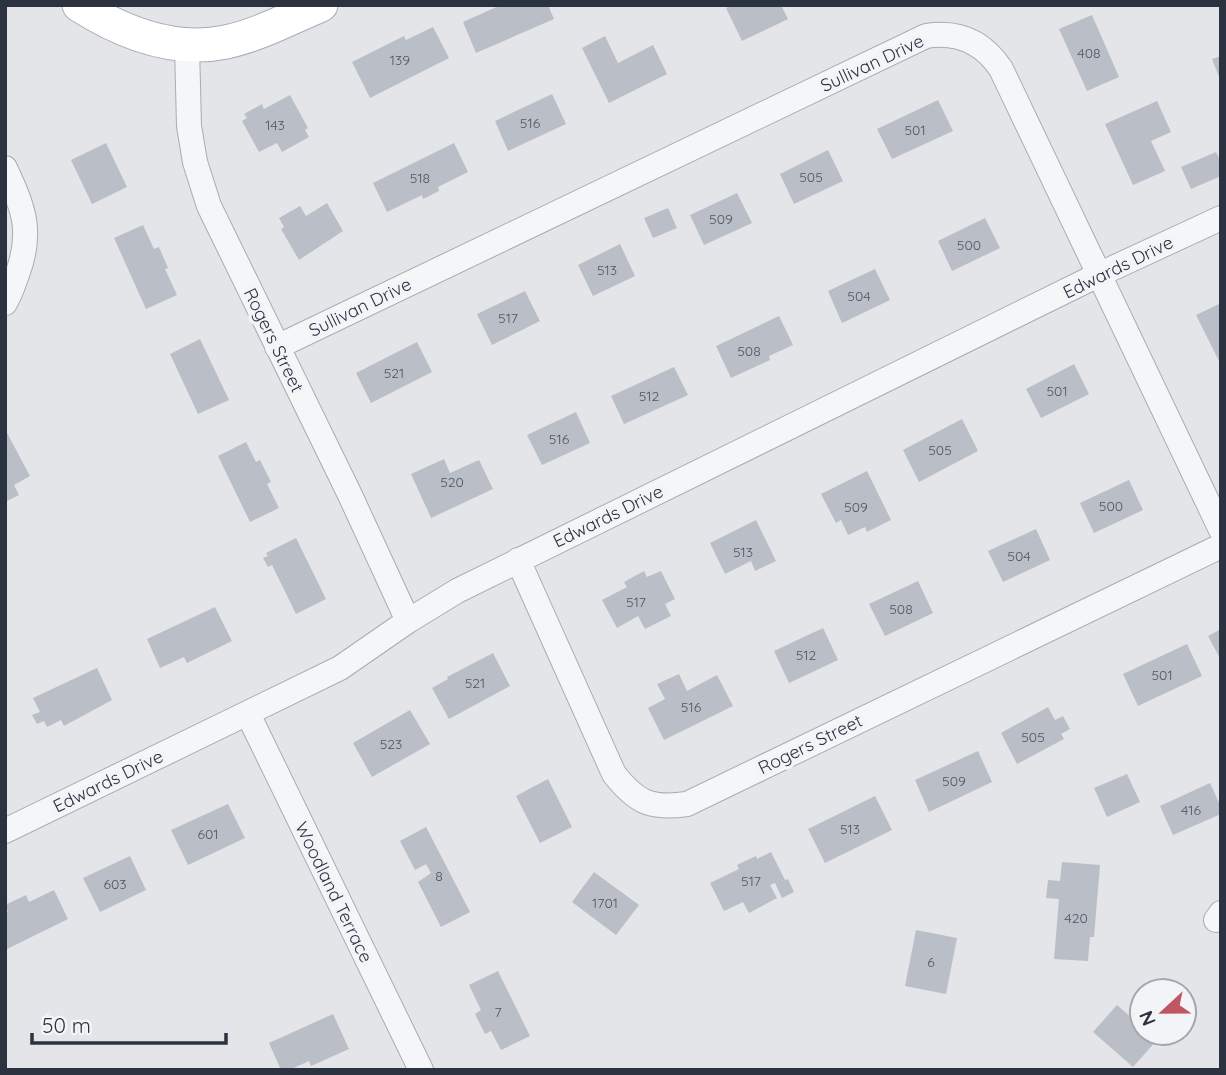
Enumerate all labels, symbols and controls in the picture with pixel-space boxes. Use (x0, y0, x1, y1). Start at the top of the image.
street label: Sullivan Drive (817, 29, 927, 97)
house number: 408 (1077, 44, 1101, 62)
house number: 139 (390, 51, 410, 69)
house number: 516 (520, 114, 541, 132)
house number: 143 (265, 116, 285, 134)
house number: 501 (904, 121, 926, 139)
house number: 505 (799, 168, 823, 186)
house number: 518 (410, 169, 430, 187)
house number: 509 (709, 210, 733, 228)
street label: Edwards Drive (1059, 230, 1177, 304)
house number: 500 (957, 236, 981, 254)
house number: 513 (597, 261, 617, 279)
street label: Sullivan Drive (305, 272, 415, 342)
street label: Rogers Street (239, 284, 309, 396)
house number: 504 (847, 287, 871, 305)
house number: 517 (498, 309, 518, 327)
house number: 508 (737, 342, 761, 360)
house number: 521 (384, 364, 404, 382)
house number: 501 (1046, 382, 1068, 400)
house number: 512 (639, 387, 660, 405)
house number: 516 (549, 430, 570, 448)
house number: 505 (928, 441, 952, 459)
house number: 520 (440, 473, 464, 491)
street label: Edwards Drive (549, 479, 667, 553)
house number: 500 (1099, 497, 1123, 515)
house number: 509 (844, 498, 868, 516)
house number: 513 (733, 543, 753, 561)
house number: 504 (1007, 547, 1031, 565)
house number: 517 (626, 593, 646, 611)
house number: 508 (889, 600, 913, 618)
house number: 512 (796, 646, 817, 664)
house number: 501 (1151, 666, 1173, 684)
house number: 521 (465, 674, 485, 692)
house number: 516 (681, 698, 702, 716)
street label: Rogers Street (754, 709, 866, 779)
house number: 505 (1021, 728, 1045, 746)
house number: 523 (380, 735, 402, 753)
street label: Edwards Drive (49, 744, 167, 818)
house number: 509 (942, 772, 966, 790)
house number: 416 (1181, 801, 1201, 819)
street label: Woodland Terrace (290, 818, 378, 966)
house number: 513 (840, 820, 860, 838)
house number: 601 (197, 825, 219, 843)
house number: 8 (435, 867, 443, 885)
house number: 517 (741, 872, 761, 890)
house number: 603 (103, 875, 127, 893)
house number: 1701 (592, 894, 618, 912)
house number: 420 (1064, 909, 1088, 927)
house number: 6 (927, 953, 935, 971)
north arrow (1128, 977, 1198, 1047)
scale bar (32, 1002, 226, 1046)
house number: 7 (494, 1003, 502, 1021)
text: N (1133, 1007, 1161, 1029)
text: 50 m (42, 1012, 91, 1038)

